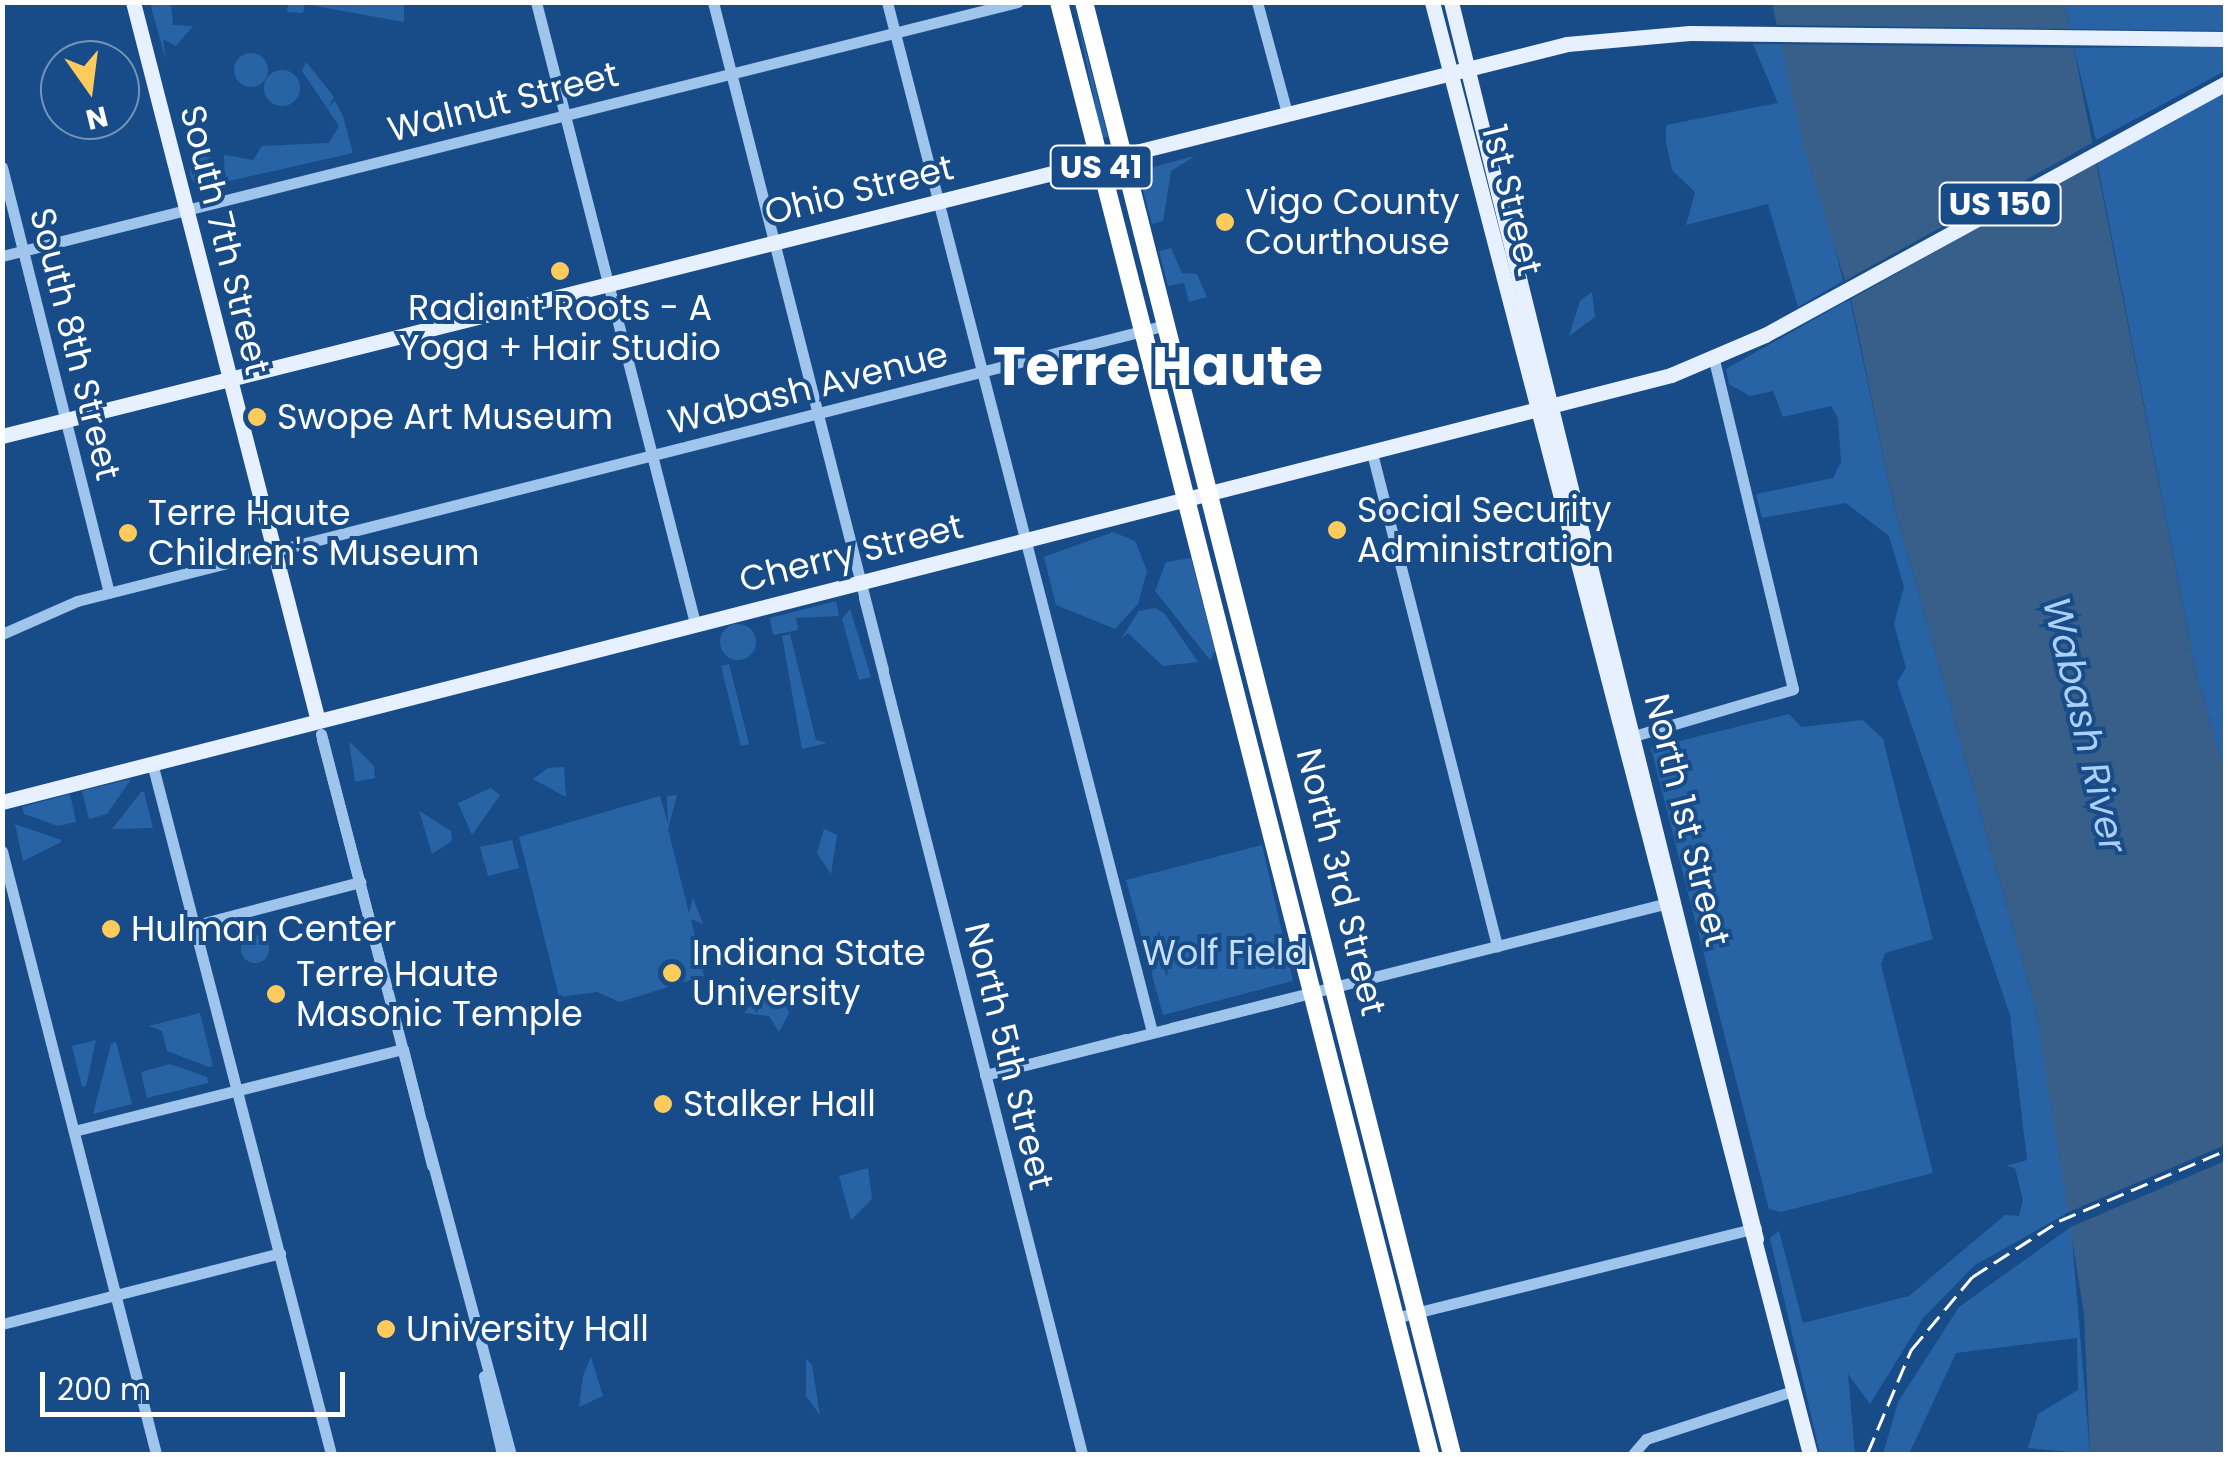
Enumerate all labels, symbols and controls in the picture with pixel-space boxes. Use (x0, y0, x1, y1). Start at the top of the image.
north arrow (40, 40, 140, 140)
street label: Walnut Street (384, 53, 622, 151)
text: N (82, 96, 112, 139)
street label: South 7th Street (171, 101, 279, 379)
street label: 1st Street (1473, 120, 1551, 280)
road number: US 41 (1048, 140, 1154, 194)
street label: Ohio Street (760, 146, 958, 234)
road number: US 150 (1938, 177, 2062, 231)
place label: Vigo County Courthouse (1245, 181, 1459, 263)
street label: South 8th Street (21, 204, 129, 484)
marker: Vigo County Courthouse (1214, 211, 1236, 233)
marker: Radiant Roots - A Yoga + Hair Studio (549, 260, 571, 282)
place label: Radiant Roots - A Yoga + Hair Studio (399, 287, 721, 369)
street label: Wabash Avenue (664, 333, 952, 443)
district label: Terre Haute (993, 333, 1323, 399)
place label: Swope Art Museum (277, 396, 613, 438)
marker: Swope Art Museum (246, 406, 268, 428)
place label: Social Security Administration (1357, 489, 1614, 571)
place label: Terre Haute Children's Museum (148, 492, 480, 574)
street label: Cherry Street (735, 505, 967, 601)
marker: Social Security Administration (1326, 519, 1348, 541)
marker: Terre Haute Children's Museum (117, 522, 139, 544)
water label: Wabash River (2033, 593, 2137, 857)
street label: North 1st Street (1635, 689, 1739, 951)
street label: North 3rd Street (1288, 744, 1394, 1020)
place label: Hulman Center (131, 908, 396, 950)
marker: Hulman Center (100, 918, 122, 940)
street label: North 5th Street (956, 918, 1062, 1194)
place label: Indiana State University (692, 932, 926, 1014)
park label: Wolf Field (1142, 932, 1308, 974)
place label: Terre Haute Masonic Temple (296, 953, 583, 1035)
marker: Indiana State University (661, 962, 683, 984)
marker: Terre Haute Masonic Temple (265, 983, 287, 1005)
place label: Stalker Hall (683, 1083, 876, 1125)
marker: Stalker Hall (652, 1093, 674, 1115)
place label: University Hall (406, 1308, 649, 1350)
marker: University Hall (375, 1318, 397, 1340)
scale bar (45, 1352, 350, 1414)
text: 200 m (57, 1368, 151, 1411)

